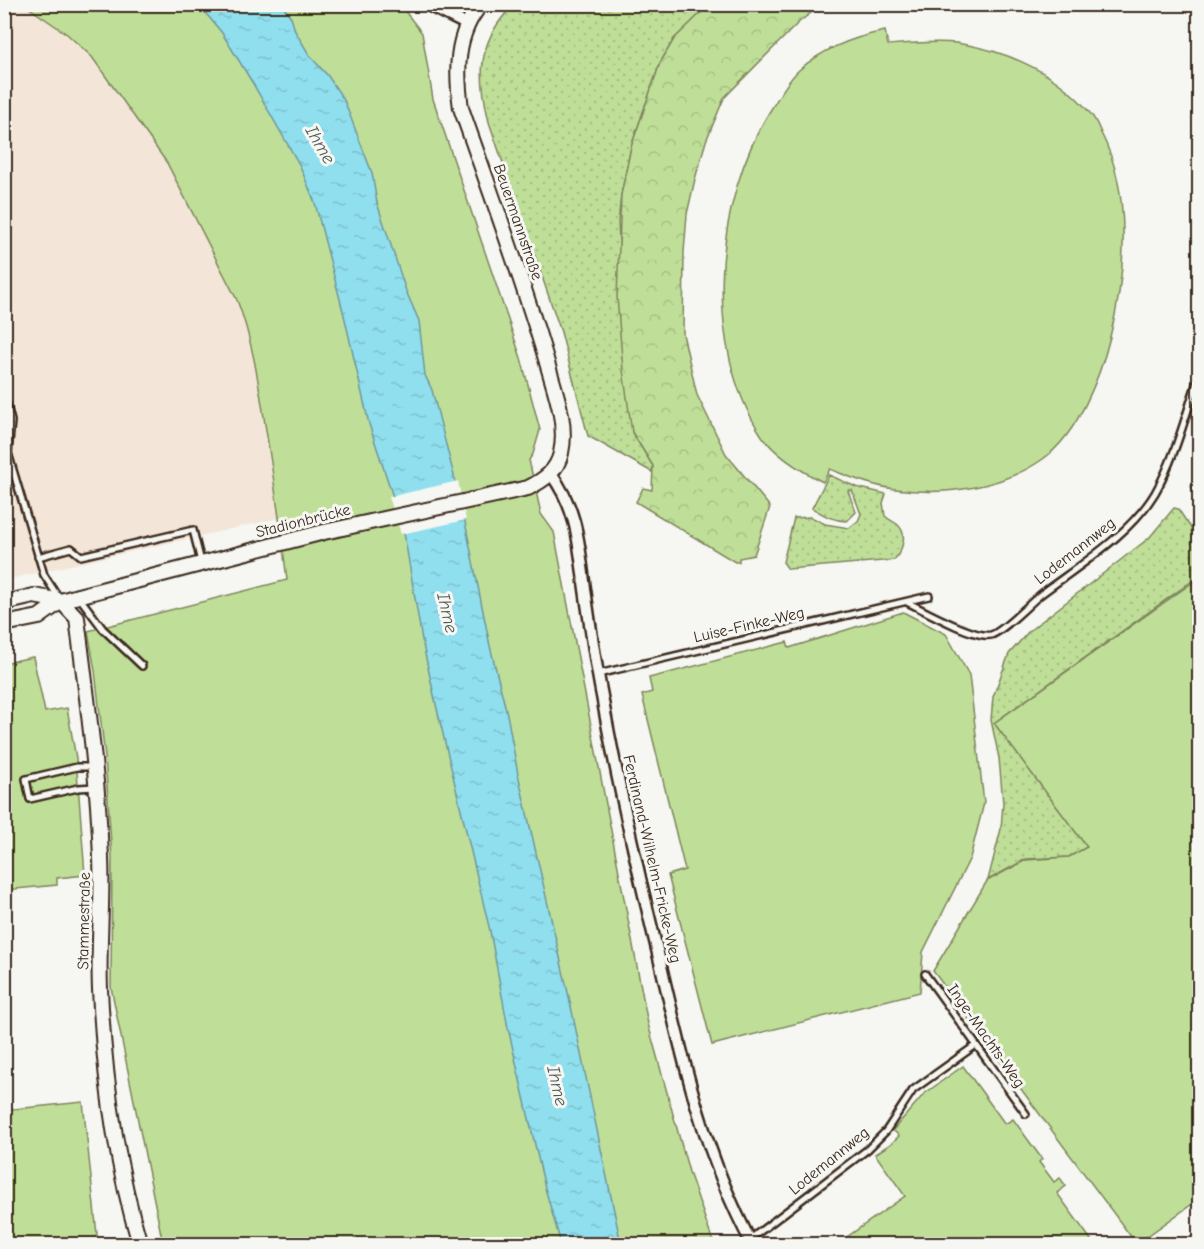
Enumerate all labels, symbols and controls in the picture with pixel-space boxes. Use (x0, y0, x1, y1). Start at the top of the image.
water label: Ihme (300, 121, 339, 168)
street label: Beuermannstraße (490, 162, 546, 282)
street label: Stadionbrücke (254, 501, 352, 541)
street label: Lodemannweg (1031, 514, 1119, 588)
water label: Ihme (432, 590, 462, 635)
street label: Luise-Finke-Weg (692, 604, 806, 646)
street label: Ferdinand-Wilhelm-Fricke-Weg (619, 753, 685, 965)
street label: Stammestraße (74, 872, 94, 970)
street label: Inge-Machts-Weg (944, 981, 1028, 1091)
water label: Ihme (542, 1063, 572, 1108)
street label: Lodemannweg (785, 1123, 873, 1199)

